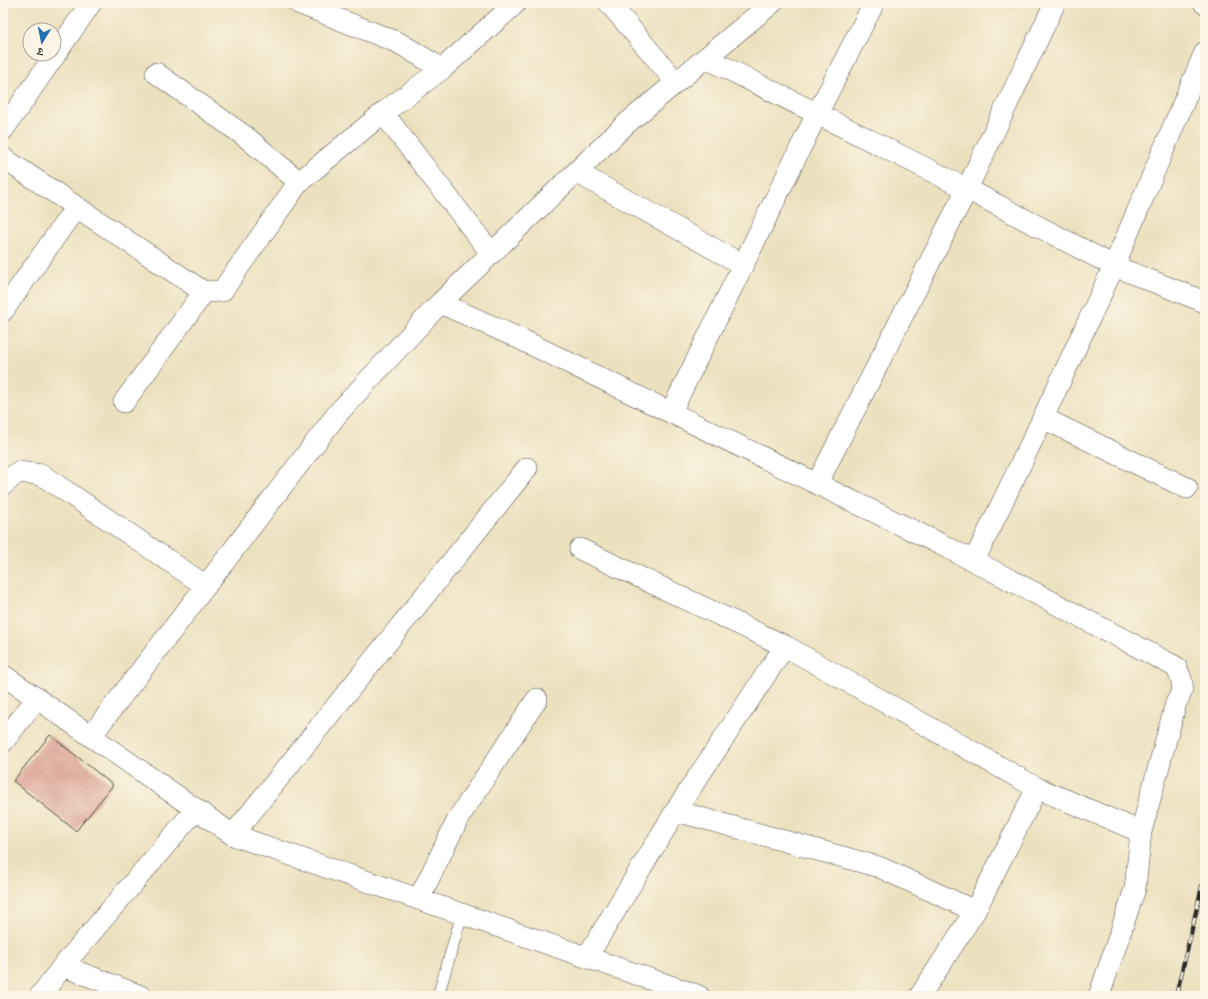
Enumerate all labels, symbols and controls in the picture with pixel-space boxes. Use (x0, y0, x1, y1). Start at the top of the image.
north arrow (22, 22, 62, 62)
text: उ (35, 43, 45, 58)

